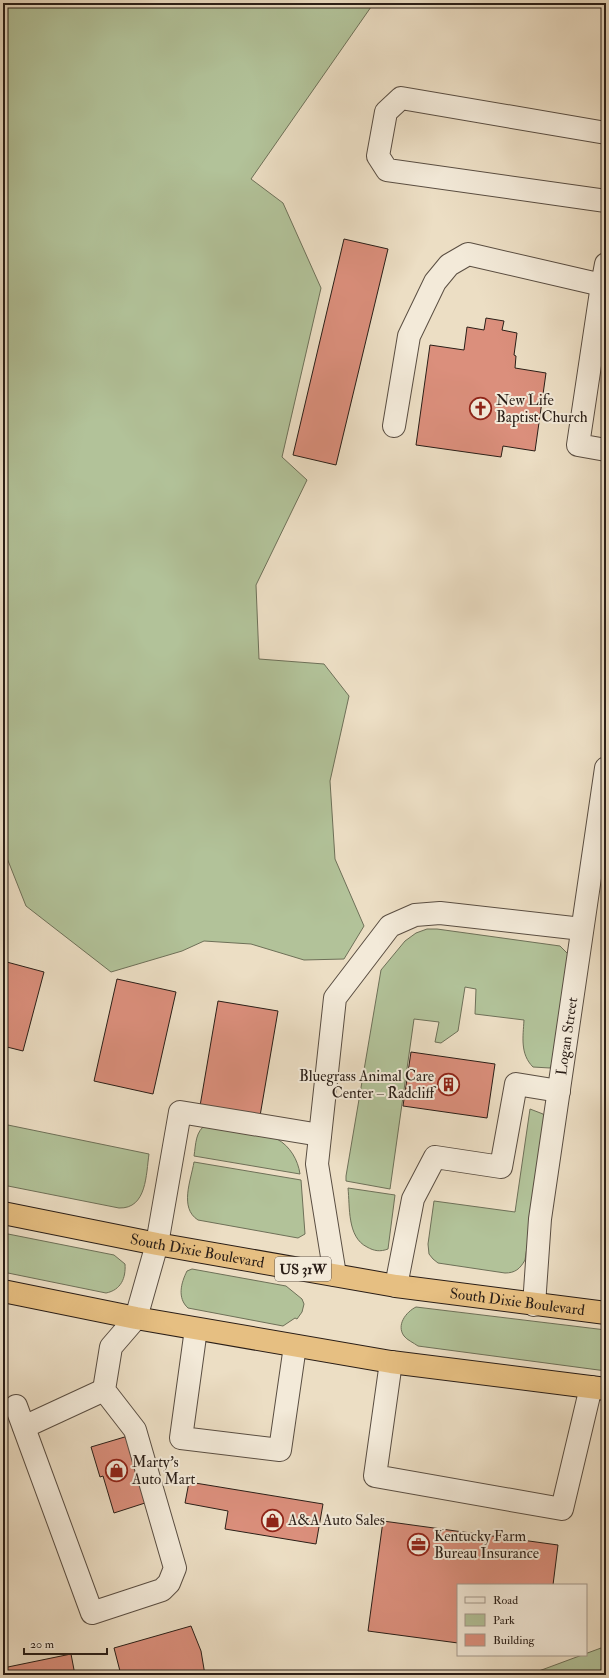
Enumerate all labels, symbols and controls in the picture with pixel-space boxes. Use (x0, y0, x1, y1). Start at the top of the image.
place label: New Life Baptist Church (496, 391, 588, 428)
church icon: New Life Baptist Church (468, 396, 494, 422)
street label: Logan Street (552, 996, 582, 1077)
place label: Bluegrass Animal Care Center – Radcliff (299, 1067, 436, 1103)
building icon: Bluegrass Animal Care Center – Radcliff (436, 1072, 462, 1098)
street label: South Dixie Boulevard (129, 1230, 266, 1273)
road number: US 31W (275, 1257, 331, 1281)
street label: South Dixie Boulevard (449, 1284, 586, 1320)
place label: Marty's Auto Mart (131, 1453, 196, 1489)
shop icon: Marty's Auto Mart (104, 1458, 130, 1484)
shop icon: A&A Auto Sales (260, 1507, 286, 1533)
place label: A&A Auto Sales (287, 1511, 385, 1530)
place label: Kentucky Farm Bureau Insurance (434, 1527, 539, 1563)
office icon: Kentucky Farm Bureau Insurance (405, 1532, 431, 1558)
legend (457, 1584, 587, 1656)
text: Road (493, 1593, 518, 1608)
text: Park (493, 1613, 515, 1628)
scale bar (24, 1630, 107, 1656)
text: Building (493, 1633, 536, 1648)
text: 20 m (30, 1637, 55, 1652)

